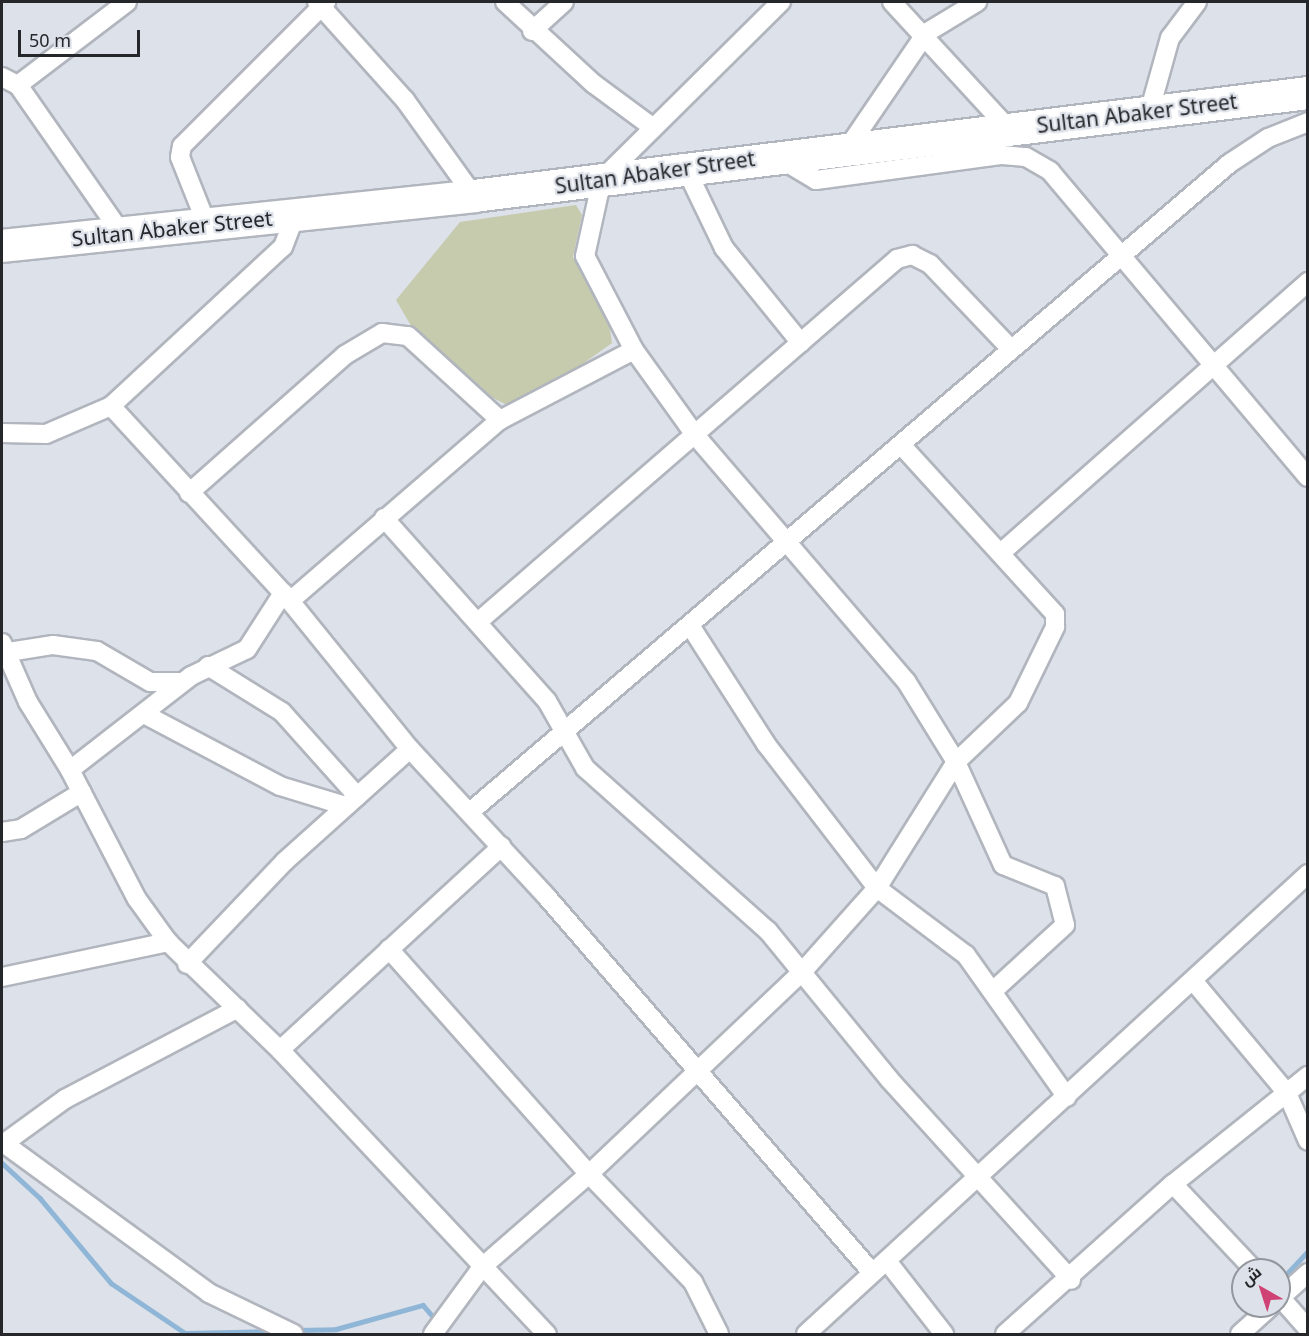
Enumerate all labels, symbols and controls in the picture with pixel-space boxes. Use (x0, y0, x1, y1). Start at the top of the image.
scale bar (21, 18, 142, 56)
text: 50 m (29, 28, 71, 52)
street label: Sultan Abaker Street (1035, 88, 1239, 138)
street label: Sultan Abaker Street (553, 145, 757, 199)
street label: Sultan Abaker Street (70, 205, 274, 251)
north arrow (1231, 1258, 1291, 1318)
text: ش (1236, 1261, 1266, 1291)

